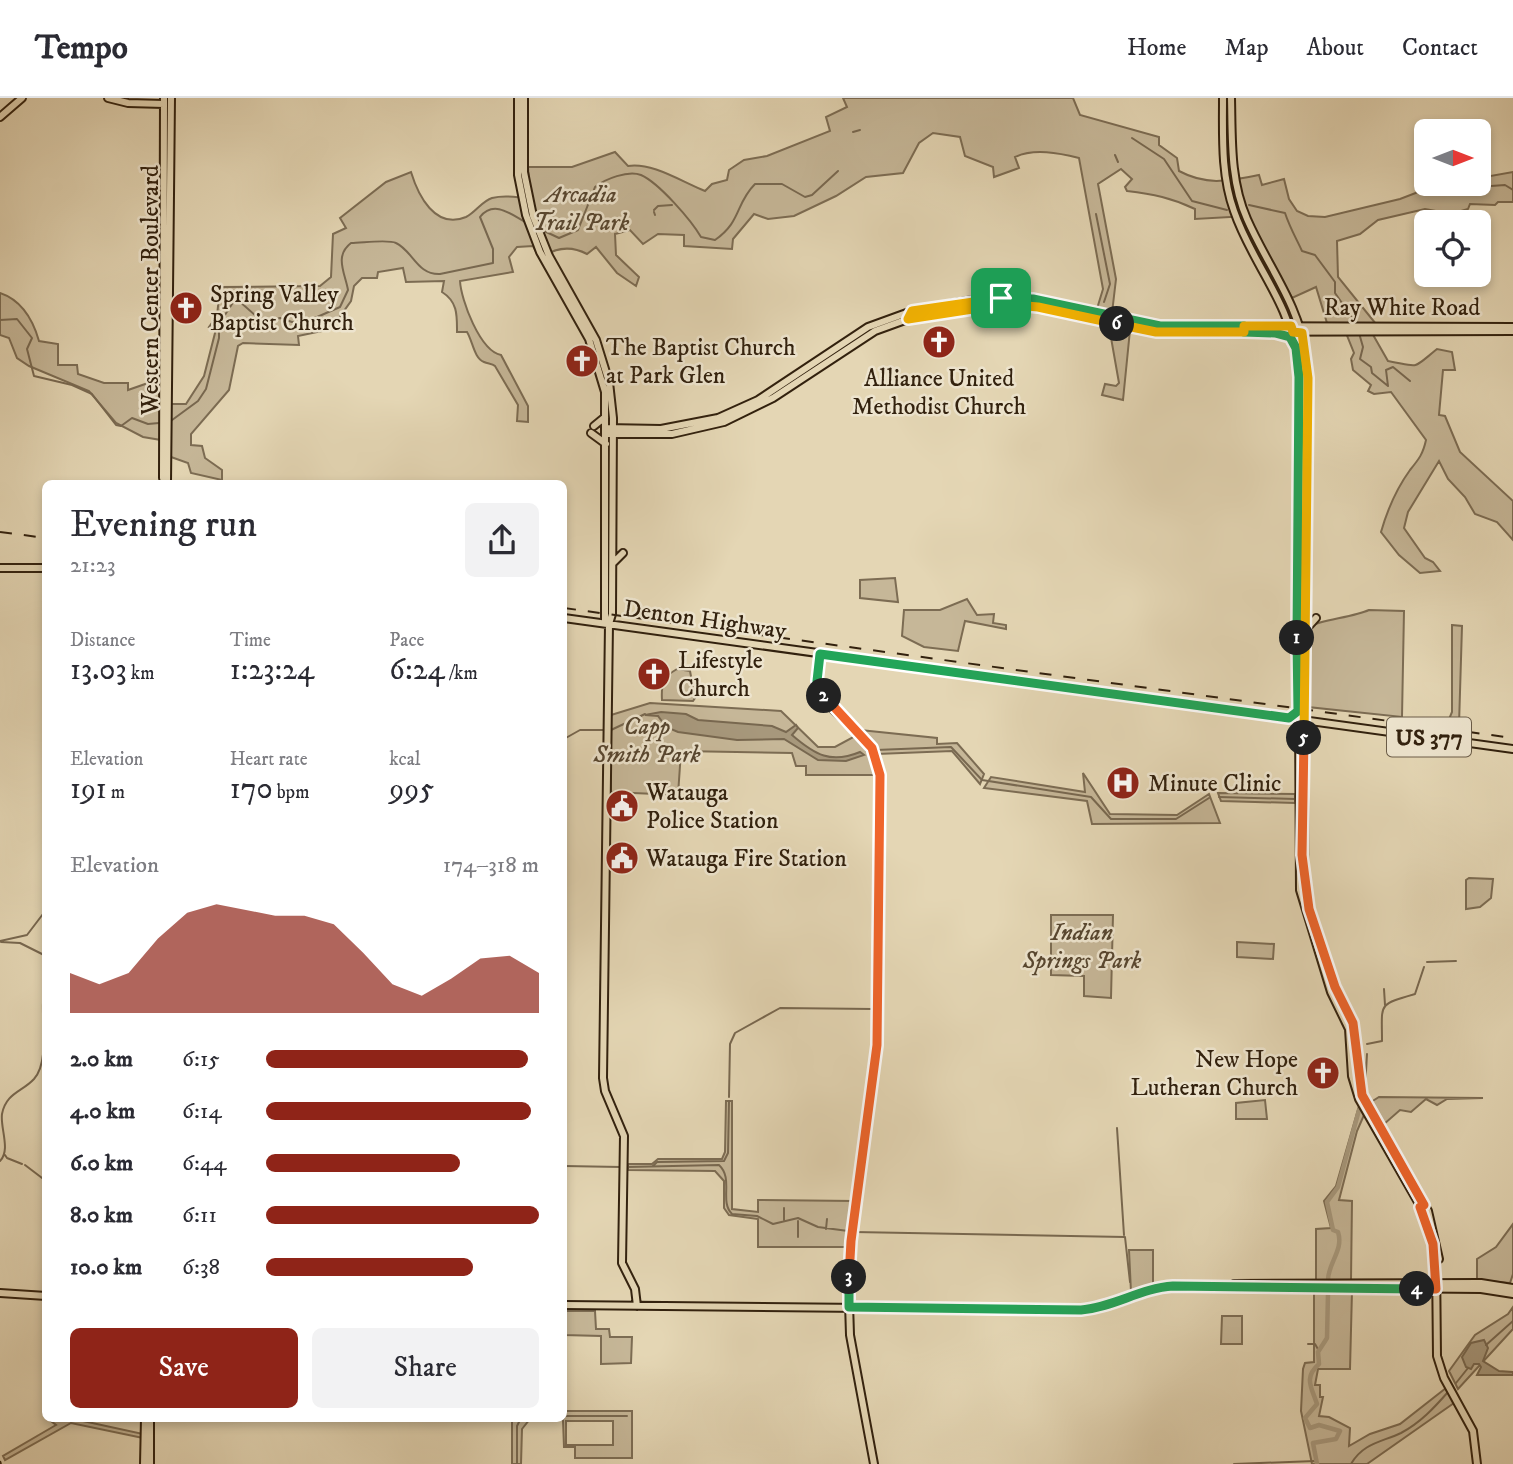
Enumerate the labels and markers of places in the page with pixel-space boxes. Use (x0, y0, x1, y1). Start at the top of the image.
pin (971, 268, 1031, 328)
place label: Spring Valley Baptist Church (210, 280, 354, 338)
church icon: Spring Valley Baptist Church (167, 289, 205, 327)
pin: 6 (1100, 306, 1134, 342)
church icon: Alliance United Methodist Church (920, 323, 958, 361)
place label: The Baptist Church at Park Glen (606, 333, 796, 391)
church icon: The Baptist Church at Park Glen (563, 342, 601, 380)
place label: Alliance United Methodist Church (852, 364, 1026, 422)
pin: 1 (1280, 620, 1314, 656)
place label: Lifestyle Church (678, 646, 763, 704)
church icon: Lifestyle Church (635, 655, 673, 693)
pin: 2 (806, 678, 842, 714)
pin: 5 (1286, 720, 1322, 756)
hospital icon: Minute Clinic (1104, 764, 1142, 802)
place label: Minute Clinic (1148, 769, 1281, 799)
place label: Watauga Police Station (645, 778, 779, 836)
public building icon: Watauga Police Station (603, 787, 641, 825)
public building icon: Watauga Fire Station (603, 839, 641, 877)
place label: Watauga Fire Station (645, 844, 847, 874)
place label: New Hope Lutheran Church (1130, 1045, 1298, 1103)
church icon: New Hope Lutheran Church (1304, 1054, 1342, 1092)
pin: 3 (832, 1260, 866, 1294)
pin: 4 (1400, 1272, 1434, 1306)

